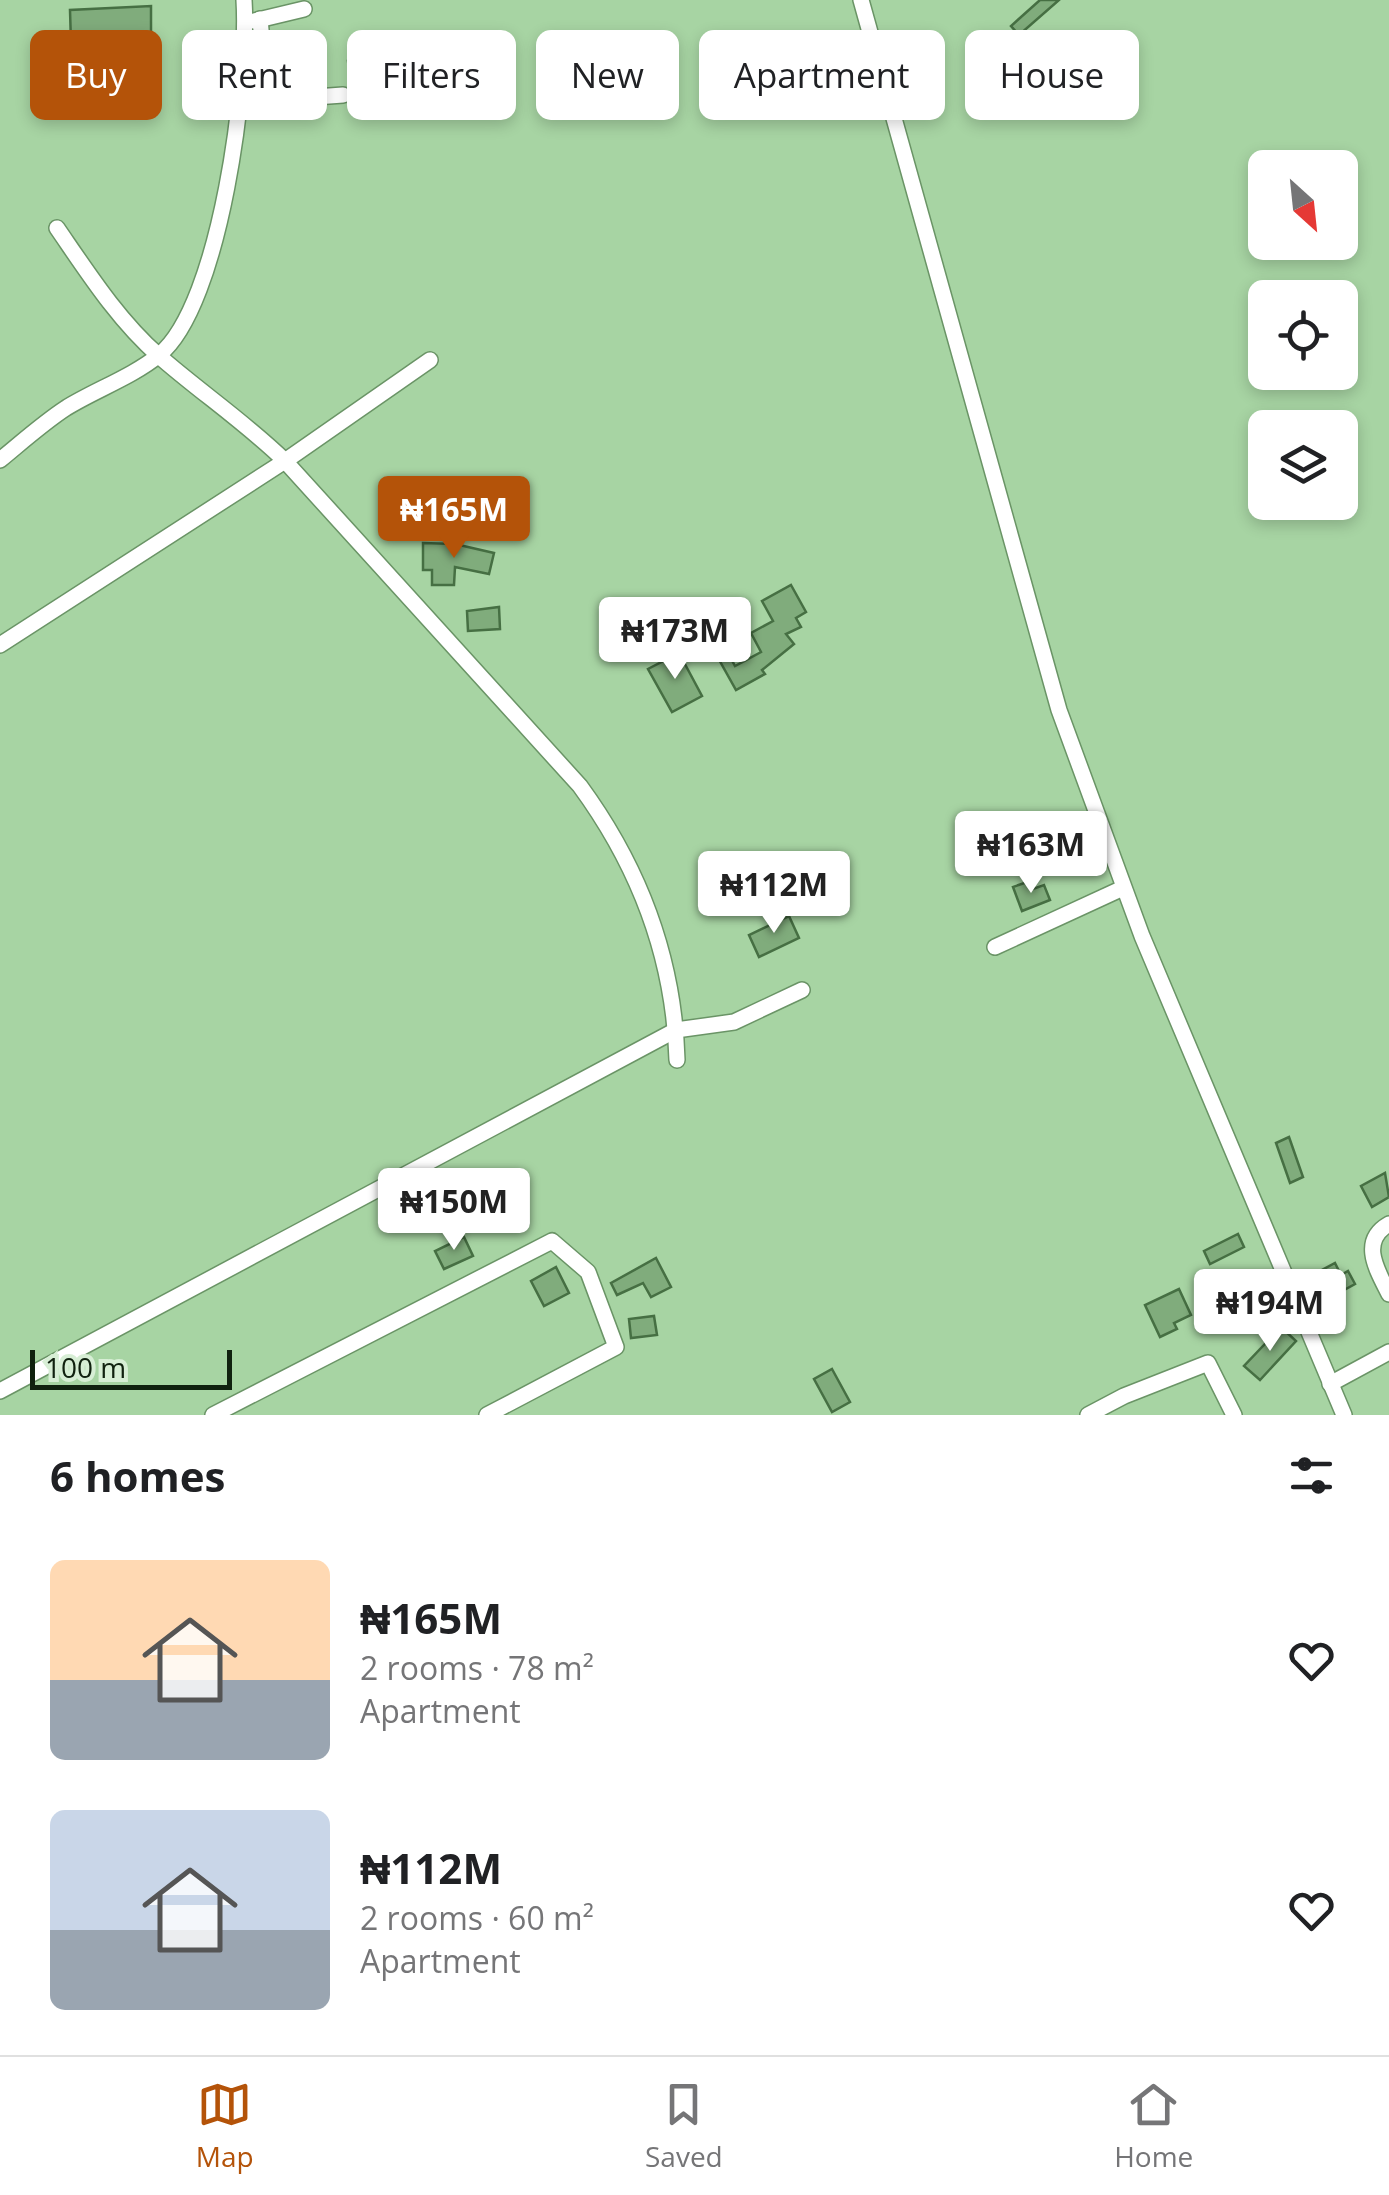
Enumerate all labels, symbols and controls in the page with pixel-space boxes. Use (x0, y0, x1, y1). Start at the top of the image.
chip: Buy (30, 30, 162, 120)
chip: Rent (182, 30, 327, 120)
chip: Filters (347, 30, 516, 120)
chip: New (536, 30, 679, 120)
chip: Apartment (699, 30, 945, 120)
chip: House (965, 30, 1139, 120)
north arrow (1248, 150, 1358, 260)
map controls (1248, 150, 1358, 520)
button: locate (1248, 280, 1358, 390)
button: layers (1248, 410, 1358, 520)
pin: ₦165M (384, 476, 524, 561)
text: ₦165M (400, 487, 508, 530)
pin: ₦173M (605, 597, 745, 682)
text: ₦173M (621, 608, 729, 651)
pin: ₦163M (961, 811, 1101, 896)
text: ₦163M (977, 822, 1085, 865)
pin: ₦112M (704, 851, 844, 936)
text: ₦112M (720, 862, 828, 905)
pin: ₦150M (384, 1168, 524, 1253)
text: ₦150M (400, 1179, 508, 1222)
pin: ₦194M (1200, 1269, 1340, 1354)
text: ₦194M (1216, 1280, 1324, 1323)
scale bar (30, 1345, 232, 1390)
text: 100 m (45, 1348, 126, 1386)
text: 6 homes (50, 1447, 225, 1504)
icon: filters (1284, 1448, 1339, 1503)
text: ₦165M (360, 1589, 502, 1646)
icon: home (130, 1600, 250, 1720)
icon: heart (1284, 1633, 1339, 1688)
text: 2 rooms · 78 m² (360, 1646, 594, 1689)
text: Apartment (360, 1689, 521, 1732)
text: ₦112M (360, 1839, 502, 1896)
icon: home (130, 1850, 250, 1970)
icon: heart (1284, 1883, 1339, 1938)
text: 2 rooms · 60 m² (360, 1896, 594, 1939)
text: Apartment (360, 1939, 521, 1982)
tab: Map (196, 2077, 254, 2175)
tab: Saved (645, 2077, 723, 2175)
tab: Home (1114, 2077, 1193, 2175)

